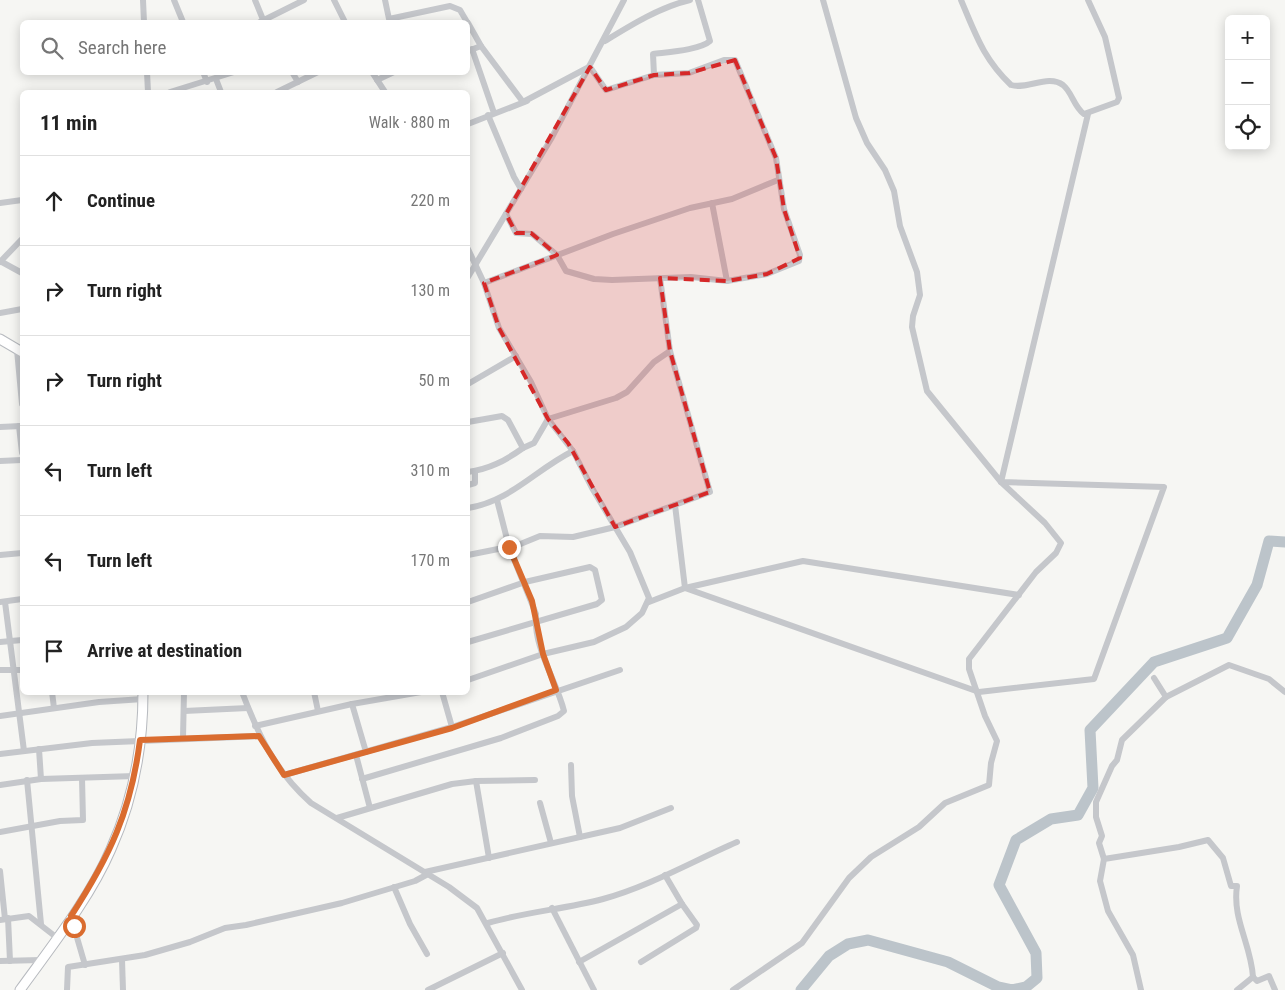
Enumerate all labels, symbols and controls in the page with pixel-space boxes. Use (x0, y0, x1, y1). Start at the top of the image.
map controls (1225, 15, 1270, 150)
button: + (1225, 15, 1270, 60)
search box (20, 20, 470, 75)
icon: search (38, 34, 66, 62)
text: Search here (78, 36, 166, 59)
button: − (1225, 60, 1270, 105)
button: locate (1225, 105, 1270, 150)
text: 11 min (40, 111, 97, 135)
text: Walk · 880 m (369, 113, 450, 132)
icon: ahead (40, 187, 68, 215)
text: Continue (87, 189, 155, 212)
text: 220 m (411, 191, 450, 210)
icon: right (40, 277, 68, 305)
text: Turn right (87, 279, 162, 302)
text: 130 m (411, 281, 450, 300)
icon: right (40, 367, 68, 395)
text: Turn right (87, 369, 162, 392)
text: 50 m (418, 371, 450, 390)
icon: left (40, 457, 68, 485)
text: Turn left (87, 459, 152, 482)
text: 310 m (411, 461, 450, 480)
route end (498, 536, 521, 559)
icon: left (40, 547, 68, 575)
text: Turn left (87, 549, 152, 572)
text: 170 m (411, 551, 450, 570)
icon: arrive (40, 637, 68, 665)
text: Arrive at destination (87, 639, 242, 662)
route start (63, 915, 86, 938)

